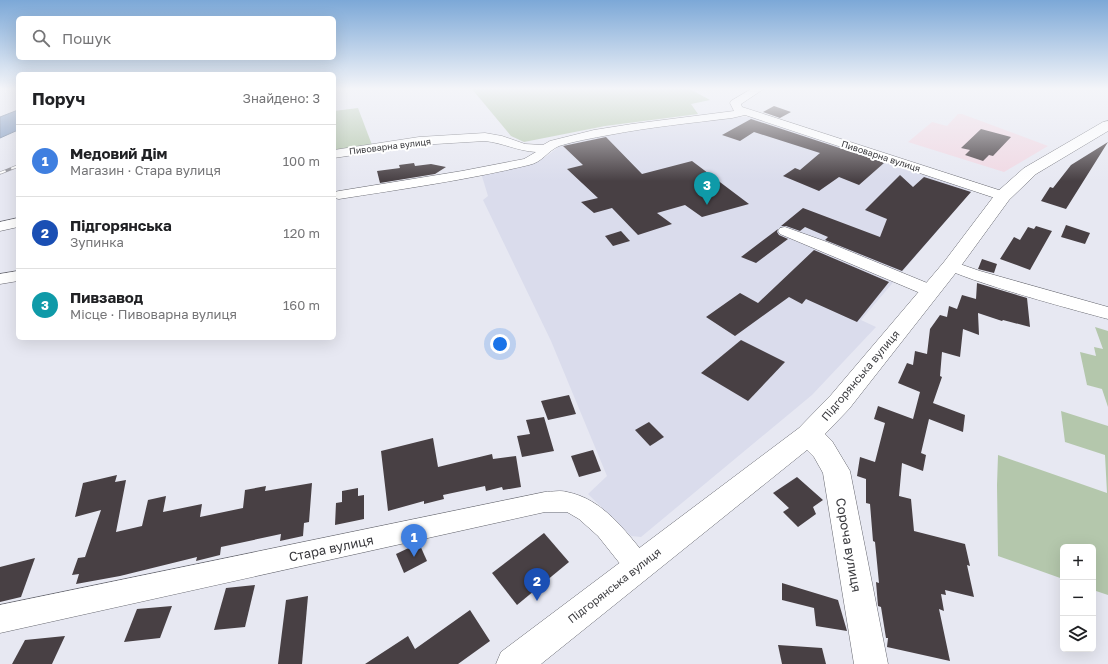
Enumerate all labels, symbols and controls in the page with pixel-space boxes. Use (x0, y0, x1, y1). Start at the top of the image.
search box (16, 16, 336, 60)
icon: search (30, 27, 52, 49)
text: Пошук (62, 29, 111, 47)
text: Поруч (32, 88, 85, 109)
text: Знайдено: 3 (243, 90, 320, 106)
street label: Пивоварна вулиця (348, 136, 432, 156)
street label: Пивоварна вулиця (840, 138, 922, 174)
text: Медовий Дім (70, 144, 167, 162)
text: 1 (42, 153, 48, 169)
text: 100 m (283, 153, 320, 169)
text: Магазин · Стара вулиця (70, 162, 221, 178)
pin: 3 (694, 172, 720, 205)
text: Підгорянська (70, 216, 172, 234)
text: 2 (41, 225, 49, 241)
text: 120 m (283, 225, 320, 241)
text: Зупинка (70, 234, 124, 250)
text: Пивзавод (70, 288, 143, 306)
text: 3 (41, 297, 49, 313)
text: 160 m (283, 297, 320, 313)
text: Місце · Пивоварна вулиця (70, 306, 237, 322)
street label: Підгорянська вулиця (818, 327, 902, 423)
your location (490, 334, 510, 354)
street label: Сороча вулиця (833, 497, 865, 593)
pin: 1 (401, 524, 427, 557)
street label: Стара вулиця (287, 531, 375, 565)
map controls (1060, 544, 1096, 652)
button: + (1060, 544, 1096, 580)
street label: Підгорянська вулиця (565, 545, 663, 625)
pin: 2 (524, 568, 550, 601)
button: − (1060, 580, 1096, 616)
button: layers (1060, 616, 1096, 652)

